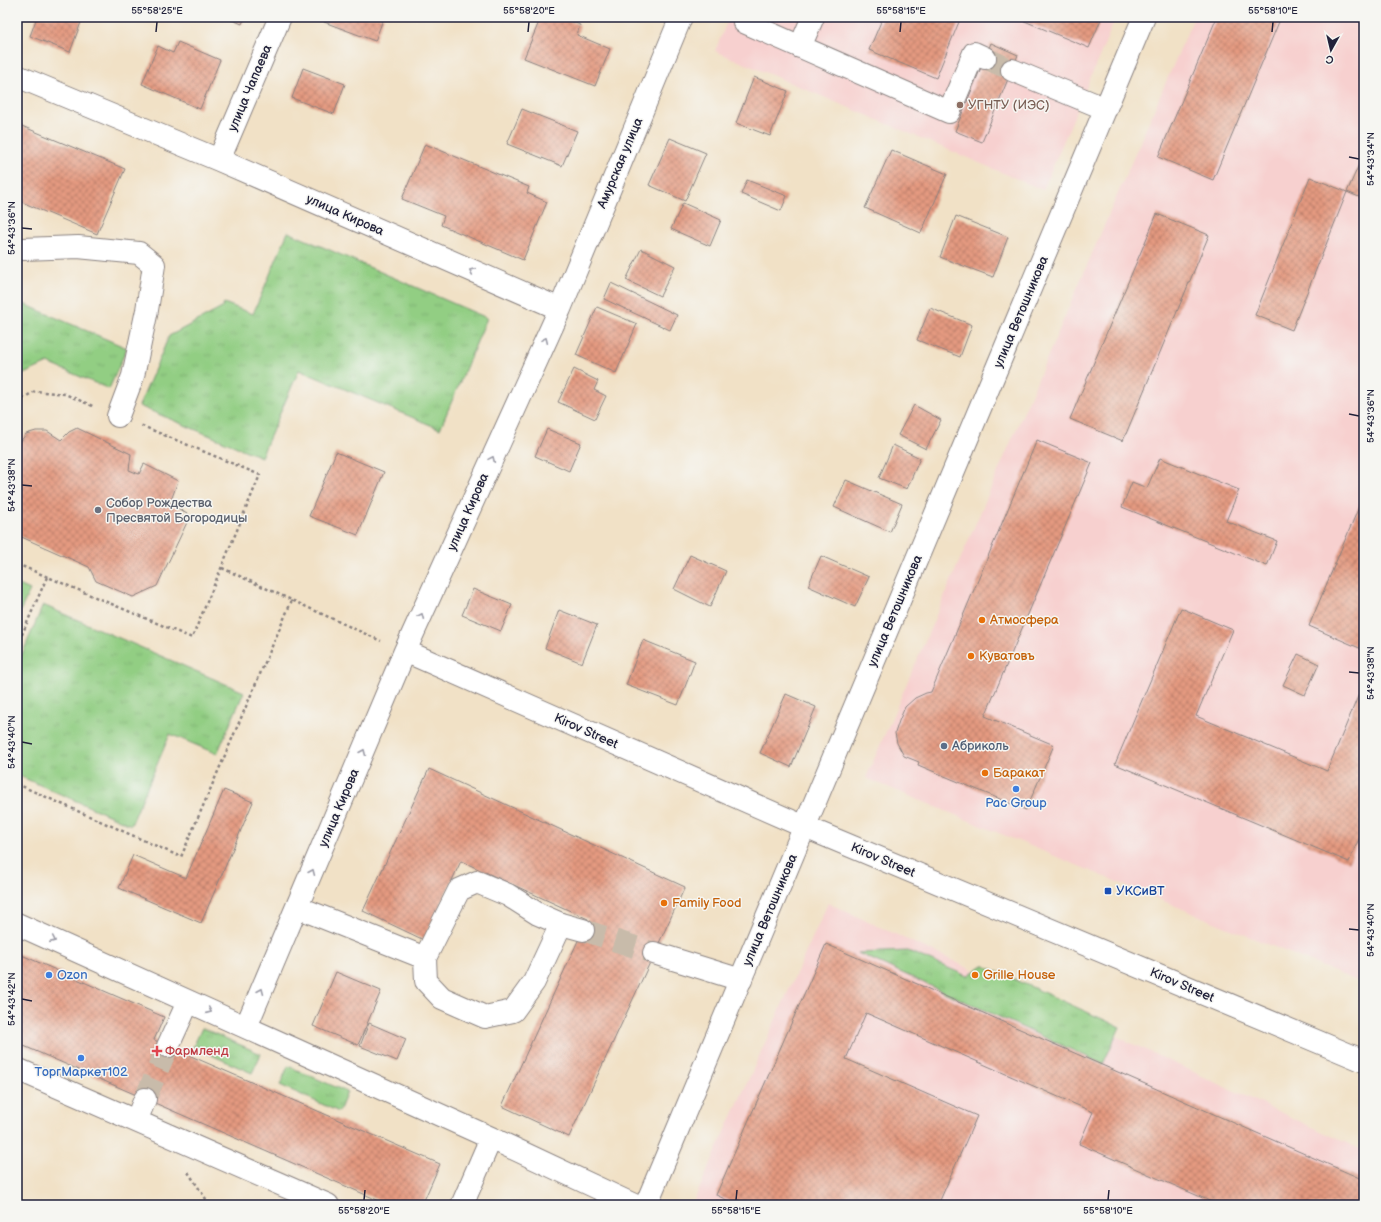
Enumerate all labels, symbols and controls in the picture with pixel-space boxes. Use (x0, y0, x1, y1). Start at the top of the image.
text: 55°58'25"E (131, 5, 183, 17)
text: 55°58'20"E (503, 5, 555, 17)
text: 55°58'15"E (876, 5, 926, 17)
text: 55°58'10"E (1248, 5, 1298, 17)
north arrow (1311, 30, 1351, 70)
street label: улица Чапаева (225, 42, 276, 134)
text: С (1325, 52, 1334, 66)
place label: УГНТУ (ИЭС) (968, 97, 1050, 113)
marker: УГНТУ (ИЭС) (955, 100, 965, 110)
street label: Амурская улица (593, 115, 646, 212)
text: 54°43'34"N (1365, 132, 1377, 186)
street label: улица Кирова (303, 191, 387, 239)
text: 54°43'36"N (6, 201, 18, 255)
street label: улица Ветошникова (990, 253, 1052, 370)
one-way arrow (469, 267, 476, 275)
one-way arrow (541, 337, 549, 344)
text: 54°43'36"N (1365, 389, 1377, 443)
one-way arrow (487, 456, 495, 463)
text: 54°43'38"N (6, 458, 18, 512)
street label: улица Кирова (444, 470, 492, 554)
place label: Собор Рождества Пресвятой Богородицы (106, 495, 247, 526)
marker: Собор Рождества Пресвятой Богородицы (93, 505, 103, 515)
street label: улица Ветошникова (864, 552, 926, 669)
one-way arrow (416, 612, 424, 620)
place label: Атмосфера (989, 612, 1059, 628)
marker: Атмосфера (977, 615, 987, 625)
text: 54°43'38"N (1365, 646, 1377, 700)
place label: Куватовъ (979, 648, 1035, 664)
marker: Куватовъ (966, 651, 976, 661)
street label: Kirov Street (552, 710, 620, 752)
text: 54°43'40"N (6, 715, 18, 769)
place label: Абриколь (951, 738, 1009, 754)
marker: Абриколь (939, 741, 949, 751)
one-way arrow (358, 749, 366, 756)
place label: Баракат (993, 765, 1045, 781)
street label: улица Кирова (315, 766, 363, 850)
marker: Баракат (980, 768, 990, 778)
marker: Pac Group (1011, 784, 1021, 794)
place label: Pac Group (985, 795, 1047, 811)
street label: Kirov Street (848, 839, 918, 881)
street label: улица Ветошникова (739, 851, 801, 968)
one-way arrow (307, 868, 315, 876)
place label: УКСиВТ (1116, 883, 1165, 899)
marker: УКСиВТ (1103, 886, 1113, 896)
place label: Family Food (672, 895, 742, 911)
marker: Family Food (659, 898, 669, 908)
text: 54°43'40"N (1365, 903, 1377, 957)
one-way arrow (49, 936, 56, 944)
street label: Kirov Street (1147, 964, 1217, 1006)
place label: Ozon (57, 967, 87, 983)
place label: Grille House (983, 967, 1056, 983)
marker: Ozon (44, 970, 54, 980)
marker: Grille House (970, 970, 980, 980)
text: 54°43'42"N (6, 972, 18, 1026)
one-way arrow (256, 988, 264, 996)
one-way arrow (206, 1007, 213, 1015)
place label: Фармленд (165, 1043, 229, 1059)
marker: Фармленд (152, 1046, 162, 1056)
marker: ТоргМаркет102 (76, 1053, 86, 1063)
place label: ТоргМаркет102 (34, 1064, 128, 1080)
text: 55°58'20"E (338, 1205, 390, 1217)
text: 55°58'15"E (711, 1205, 761, 1217)
text: 55°58'10"E (1083, 1205, 1133, 1217)

